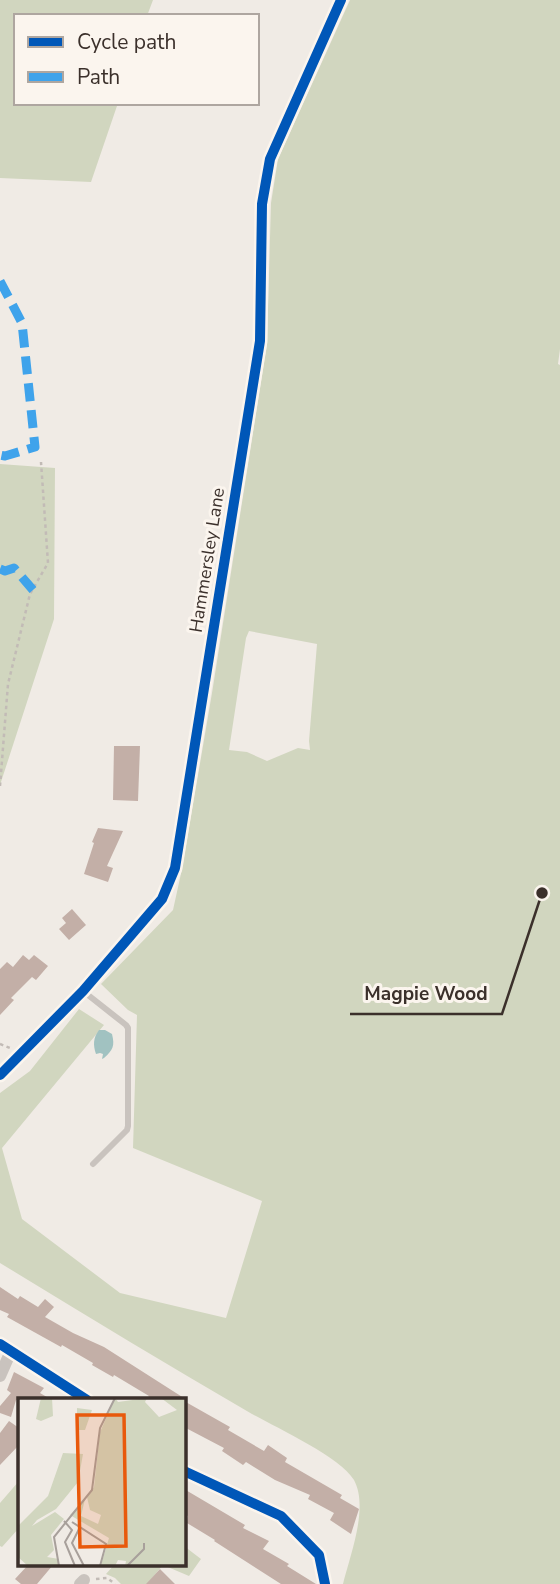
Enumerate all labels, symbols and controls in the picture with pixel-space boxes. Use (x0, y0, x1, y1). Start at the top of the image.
legend (14, 14, 259, 105)
text: Cycle path (77, 28, 176, 56)
text: Path (77, 63, 120, 91)
street label: Hammersley Lane (184, 486, 230, 634)
callout: Magpie Wood (350, 974, 502, 1014)
text: Magpie Wood (364, 981, 488, 1007)
inset map (18, 1398, 186, 1566)

